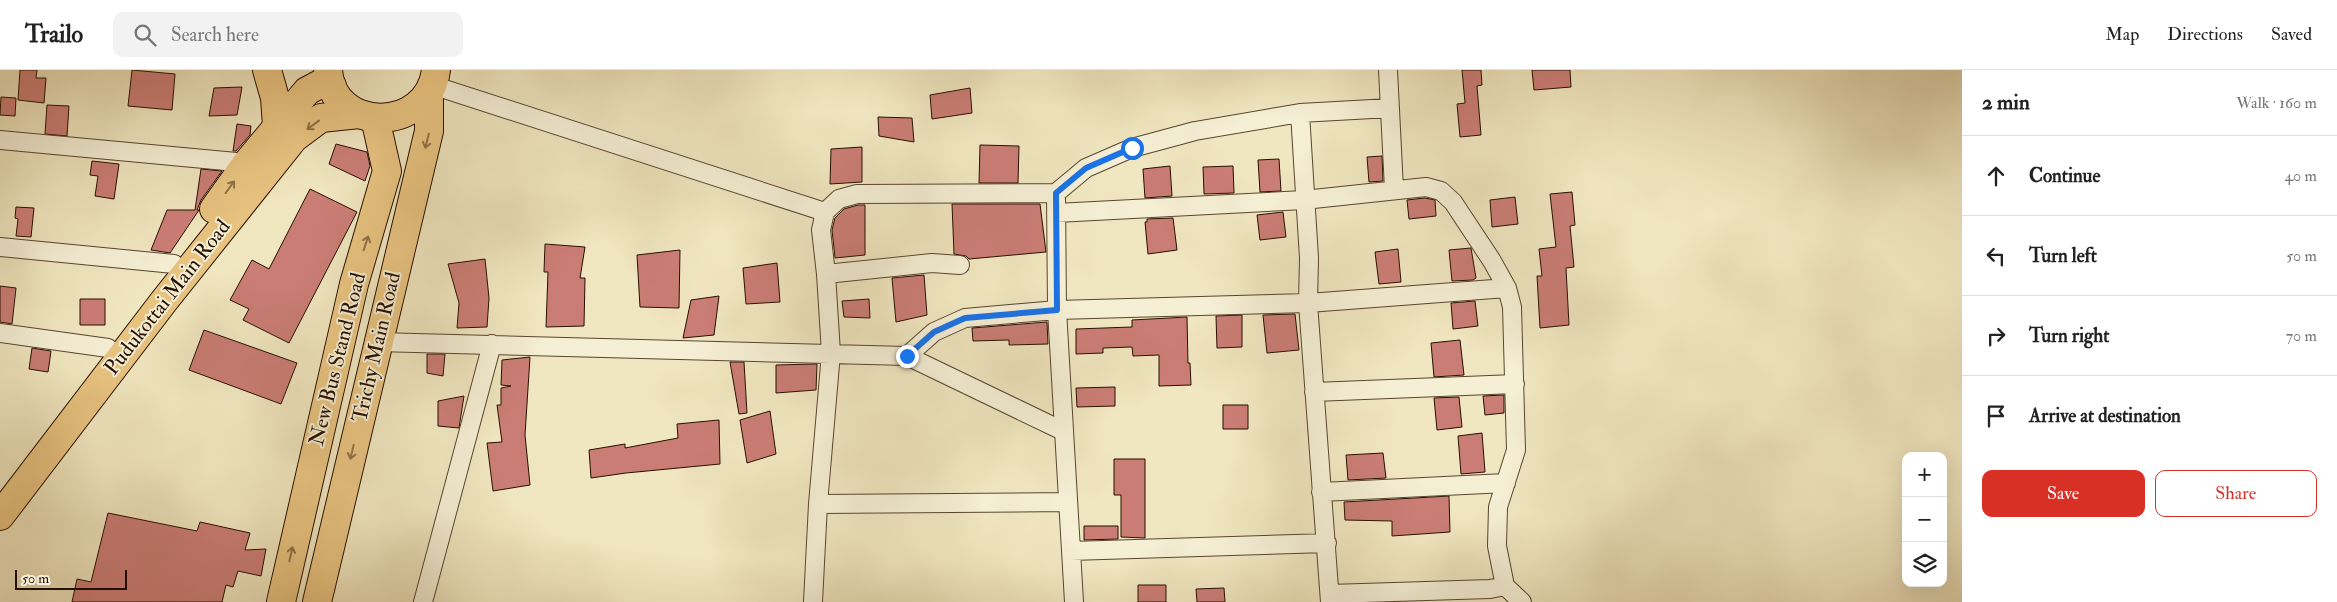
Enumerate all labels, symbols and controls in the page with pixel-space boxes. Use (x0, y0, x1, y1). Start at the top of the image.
search box (113, 12, 463, 57)
text: Trailo (25, 19, 83, 50)
icon: search (131, 21, 159, 49)
text: Search here (171, 23, 259, 47)
text: Map (2106, 23, 2139, 46)
text: Directions (2167, 23, 2243, 46)
text: Saved (2271, 23, 2312, 46)
text: 2 min (1982, 89, 2030, 116)
text: Walk · 160 m (2236, 93, 2317, 113)
one-way arrow (306, 120, 320, 130)
one-way arrow (421, 132, 431, 148)
route start (1121, 137, 1144, 160)
icon: ahead (1982, 162, 2010, 190)
text: Continue (2029, 164, 2100, 188)
text: 40 m (2284, 166, 2317, 186)
one-way arrow (225, 180, 235, 194)
street label: Pudukottai Main Road (98, 214, 237, 380)
one-way arrow (362, 236, 372, 252)
icon: left (1982, 242, 2010, 270)
text: Turn left (2029, 244, 2097, 268)
text: 50 m (2286, 246, 2317, 266)
street label: New Bus Stand Road (303, 269, 372, 448)
street label: Trichy Main Road (346, 269, 407, 425)
icon: right (1982, 322, 2010, 350)
text: Turn right (2029, 324, 2109, 348)
text: 70 m (2286, 326, 2317, 346)
route end (896, 345, 919, 368)
icon: arrive (1982, 402, 2010, 430)
text: Arrive at destination (2029, 404, 2181, 428)
one-way arrow (347, 443, 356, 459)
map controls (1902, 452, 1947, 587)
button: + (1902, 452, 1947, 497)
button: Save (1982, 470, 2145, 517)
button: Share (2155, 470, 2317, 517)
button: − (1902, 497, 1947, 542)
button: layers (1902, 542, 1947, 587)
one-way arrow (287, 547, 297, 563)
scale bar (15, 567, 128, 590)
text: 50 m (22, 570, 49, 587)

